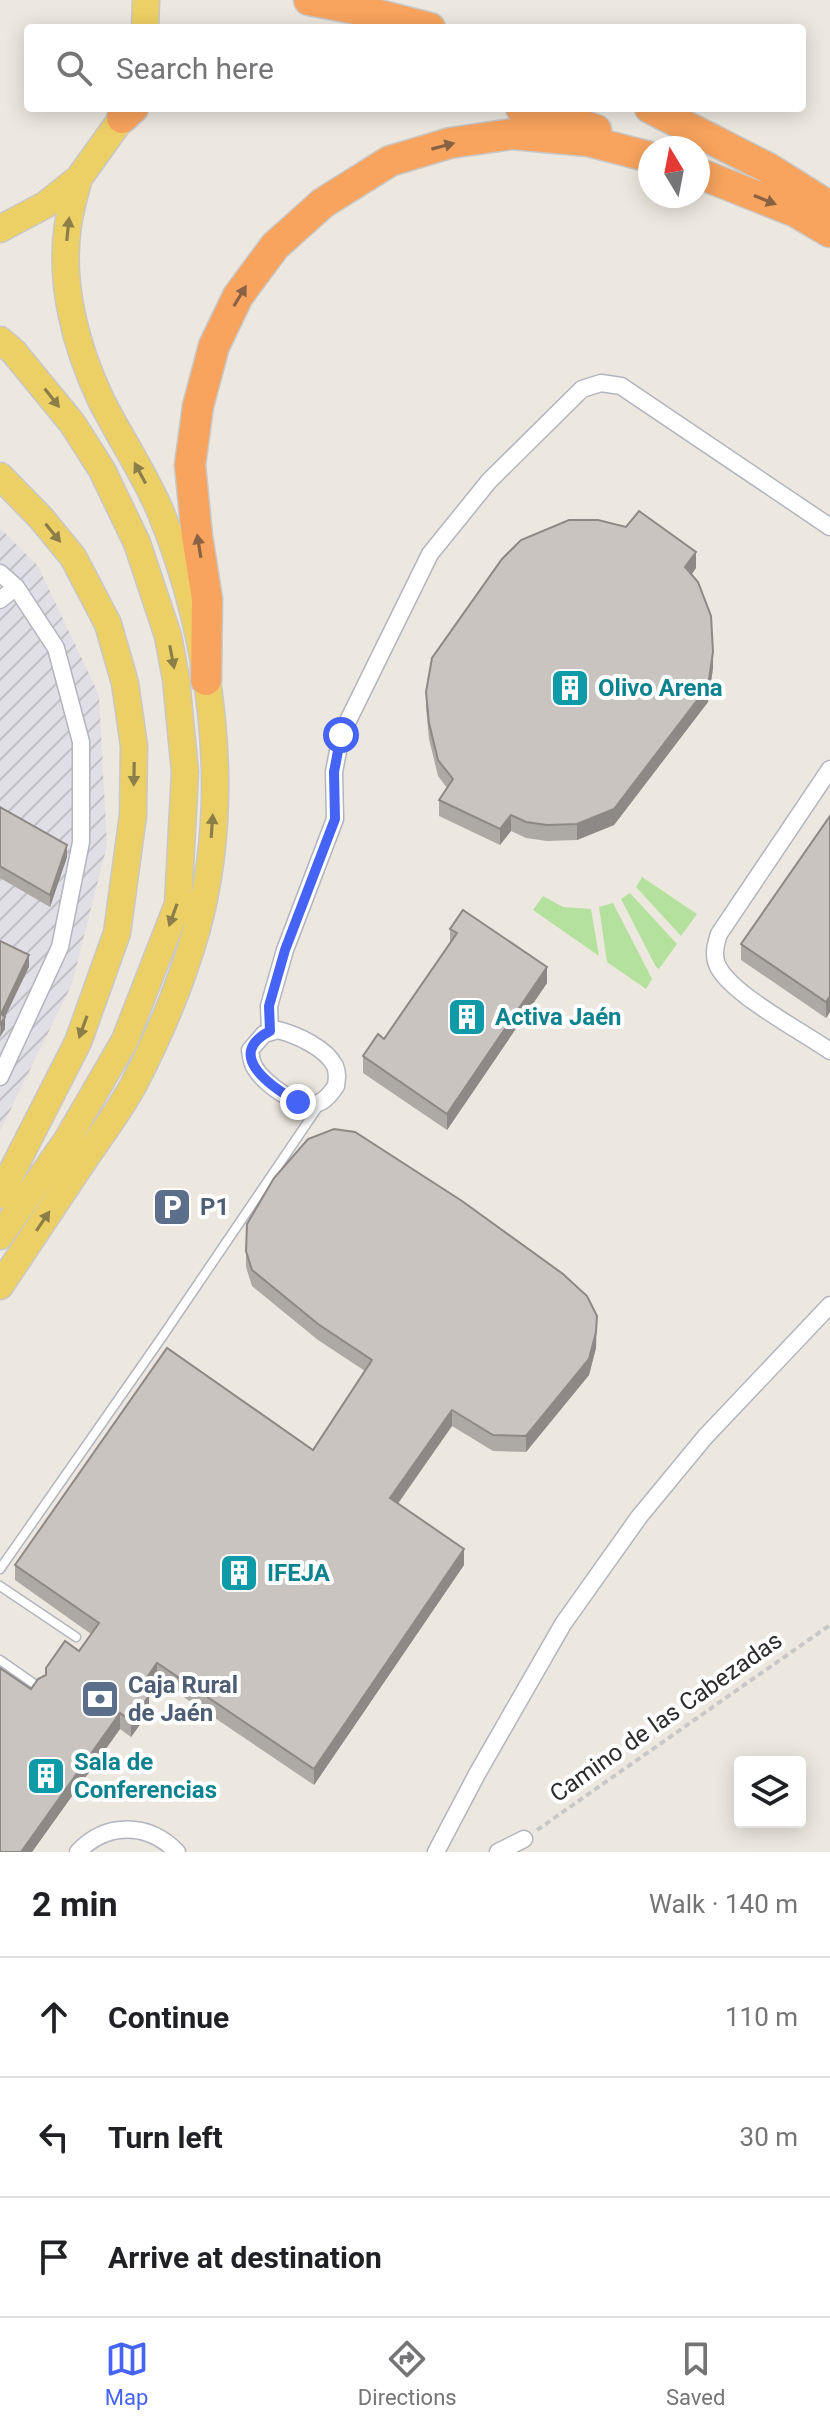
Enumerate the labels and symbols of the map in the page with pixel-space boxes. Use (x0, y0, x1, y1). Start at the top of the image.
north arrow (638, 136, 710, 208)
one-way arrow (431, 139, 456, 151)
one-way arrow (753, 194, 777, 207)
one-way arrow (62, 216, 75, 241)
one-way arrow (232, 285, 246, 307)
one-way arrow (43, 388, 60, 408)
one-way arrow (134, 462, 147, 485)
one-way arrow (44, 523, 61, 543)
one-way arrow (192, 533, 205, 558)
one-way arrow (167, 645, 179, 670)
building icon: Olivo Arena (549, 667, 591, 709)
place label: Olivo Arena (598, 674, 723, 702)
route start (323, 717, 359, 753)
one-way arrow (127, 762, 140, 787)
one-way arrow (206, 813, 219, 838)
one-way arrow (166, 903, 179, 927)
building icon: Activa Jaén (446, 996, 488, 1038)
place label: Activa Jaén (495, 1003, 622, 1031)
one-way arrow (76, 1015, 89, 1039)
route end (280, 1084, 316, 1120)
parking icon: P1 (151, 1186, 193, 1228)
place label: P1 (200, 1193, 229, 1221)
one-way arrow (36, 1210, 51, 1231)
building icon: IFEJA (218, 1552, 260, 1594)
place label: IFEJA (267, 1559, 331, 1587)
street label: Camino de las Cabezadas (545, 1626, 787, 1808)
place label: Caja Rural de Jaén (128, 1671, 238, 1727)
bank icon: Caja Rural de Jaén (79, 1678, 121, 1720)
place label: Sala de Conferencias (74, 1748, 217, 1804)
building icon: Sala de Conferencias (25, 1755, 67, 1797)

